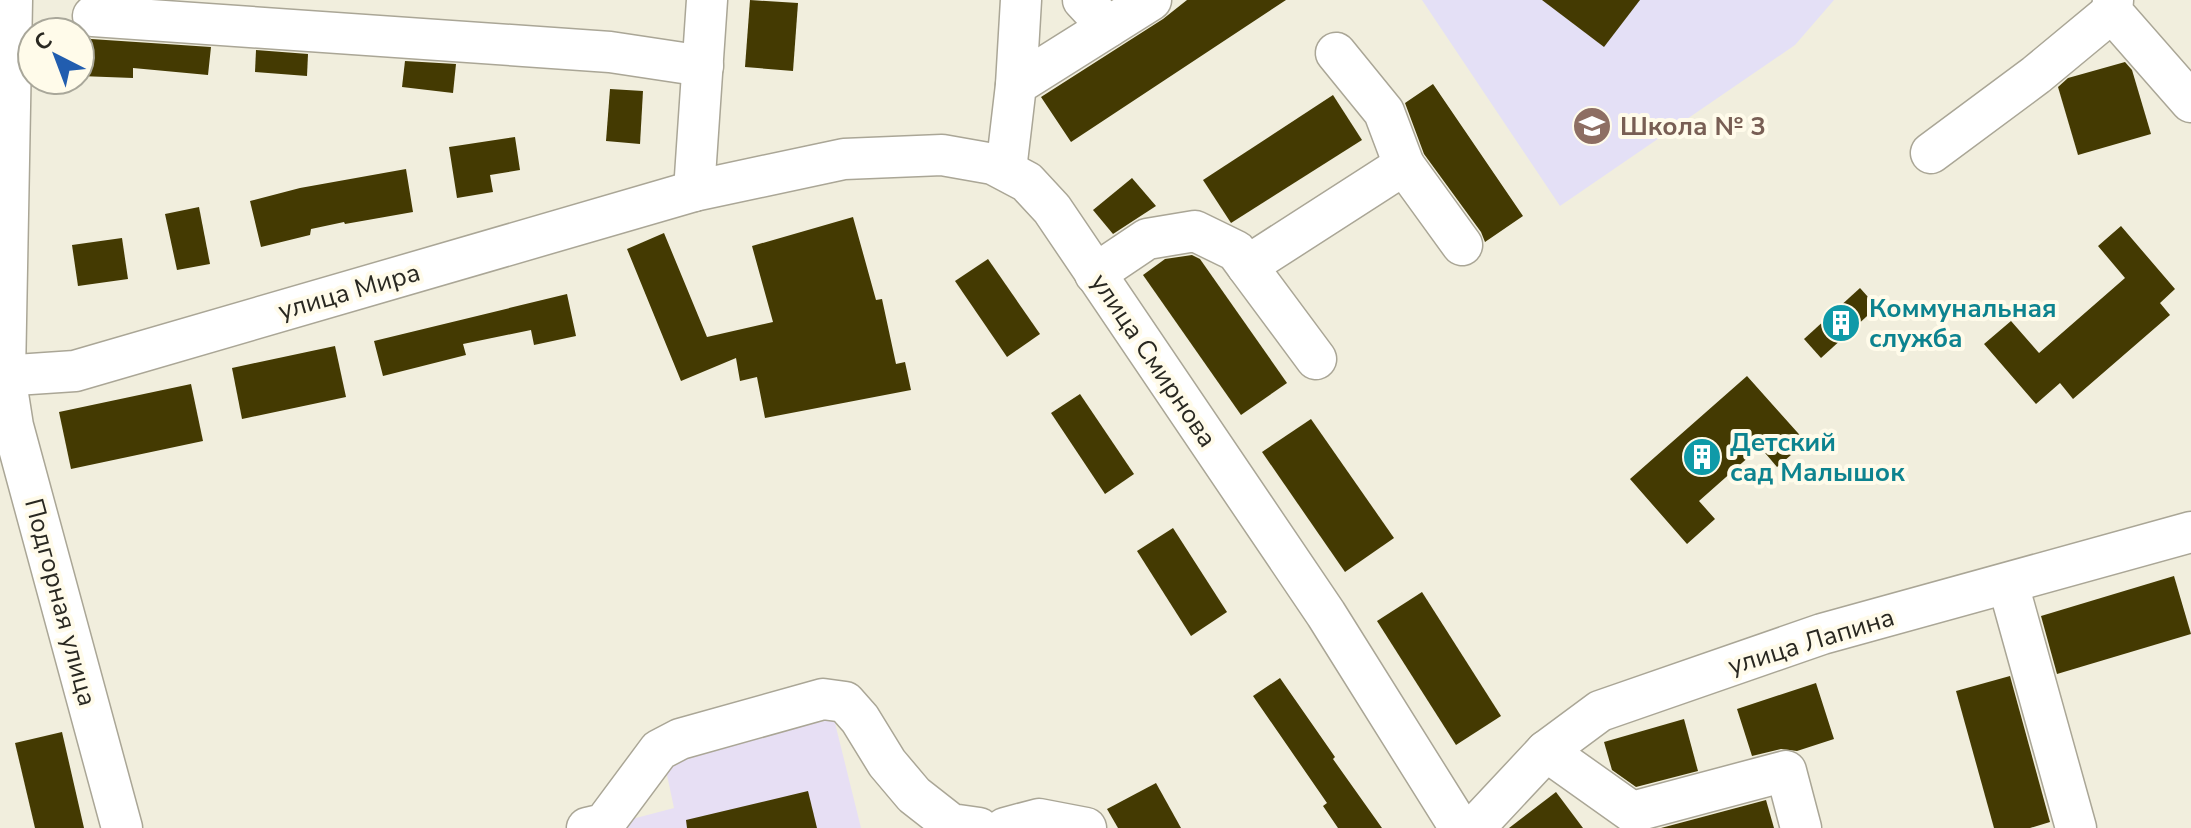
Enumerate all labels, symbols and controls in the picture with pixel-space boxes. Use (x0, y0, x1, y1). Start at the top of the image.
north arrow (16, 16, 96, 96)
text: С (28, 26, 59, 58)
school or university icon: Школа № 3 (1571, 105, 1613, 147)
place label: Школа № 3 (1620, 109, 1766, 144)
street label: улица Мира (274, 255, 424, 328)
street label: улица Смирнова (1082, 266, 1225, 454)
place label: Коммунальная служба (1869, 291, 2057, 356)
building icon: Коммунальная служба (1820, 302, 1862, 344)
place label: Детский сад Малышок (1730, 425, 1905, 490)
building icon: Детский сад Малышок (1681, 436, 1723, 478)
street label: Подгорная улица (16, 494, 105, 710)
street label: улица Лапина (1724, 600, 1899, 683)

